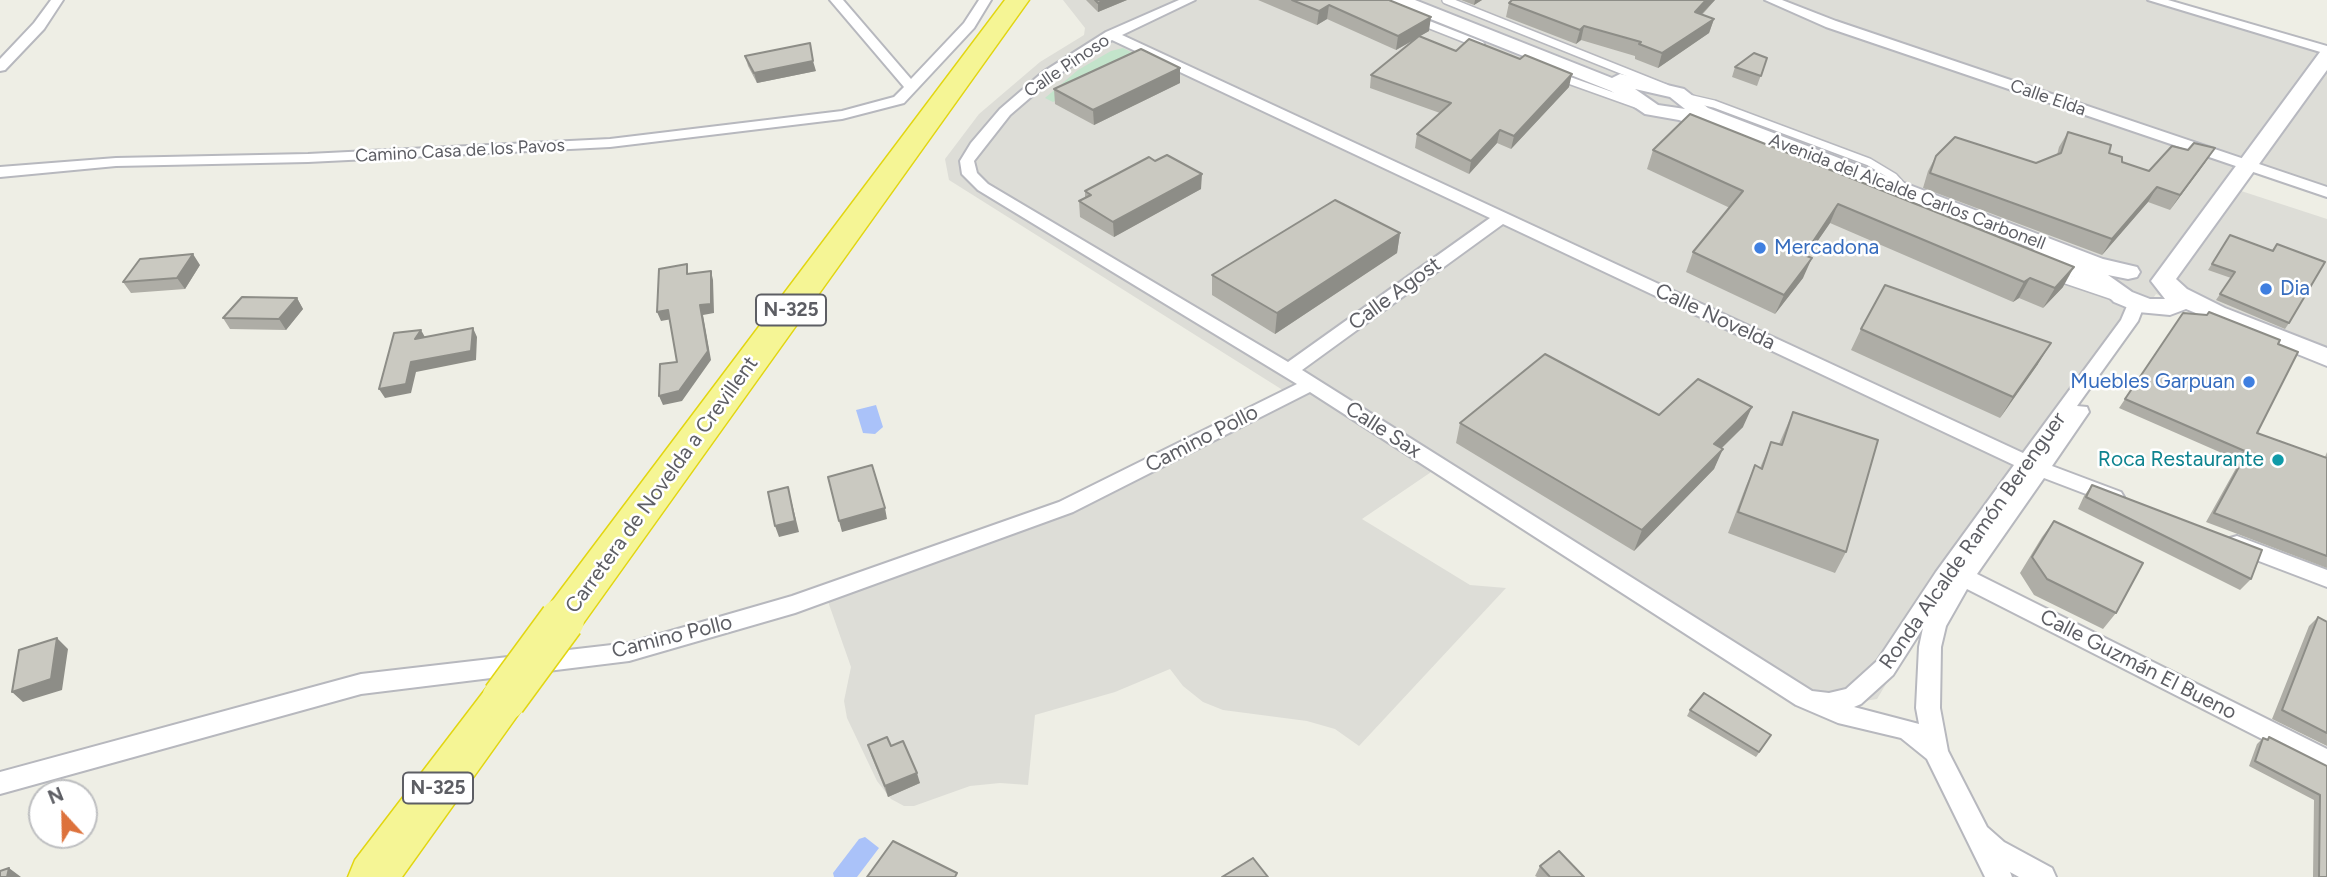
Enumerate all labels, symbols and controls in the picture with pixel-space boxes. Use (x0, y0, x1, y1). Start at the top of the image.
street label: Calle Pinoso (1020, 30, 1114, 102)
street label: Calle Elda (2007, 75, 2089, 121)
street label: Avenida del Alcalde Carlos Carbonell (1766, 129, 2048, 255)
street label: Camino Casa de los Pavos (355, 135, 565, 167)
place label: Mercadona (1774, 235, 1879, 261)
marker: Mercadona (1752, 240, 1768, 256)
street label: Calle Agost (1344, 252, 1446, 336)
place label: Dia (2280, 276, 2310, 302)
street label: Calle Novelda (1651, 278, 1779, 356)
marker: Dia (2258, 281, 2274, 297)
road number: N-325 (756, 294, 826, 326)
street label: Carretera de Novelda a Crevillent (560, 352, 764, 618)
place label: Muebles Garpuan (2070, 369, 2235, 395)
marker: Muebles Garpuan (2241, 374, 2257, 390)
street label: Calle Sax (1340, 396, 1426, 464)
street label: Camino Pollo (1141, 400, 1263, 478)
street label: Ronda Alcalde Ramón Berenguer (1874, 408, 2072, 674)
place label: Roca Restaurante (2098, 447, 2264, 473)
marker: Roca Restaurante (2270, 452, 2286, 468)
street label: Calle Guzmán El Bueno (2035, 604, 2241, 726)
street label: Camino Pollo (609, 610, 735, 664)
road number: N-325 (403, 772, 473, 804)
north arrow (28, 779, 98, 849)
text: N (45, 783, 67, 809)

